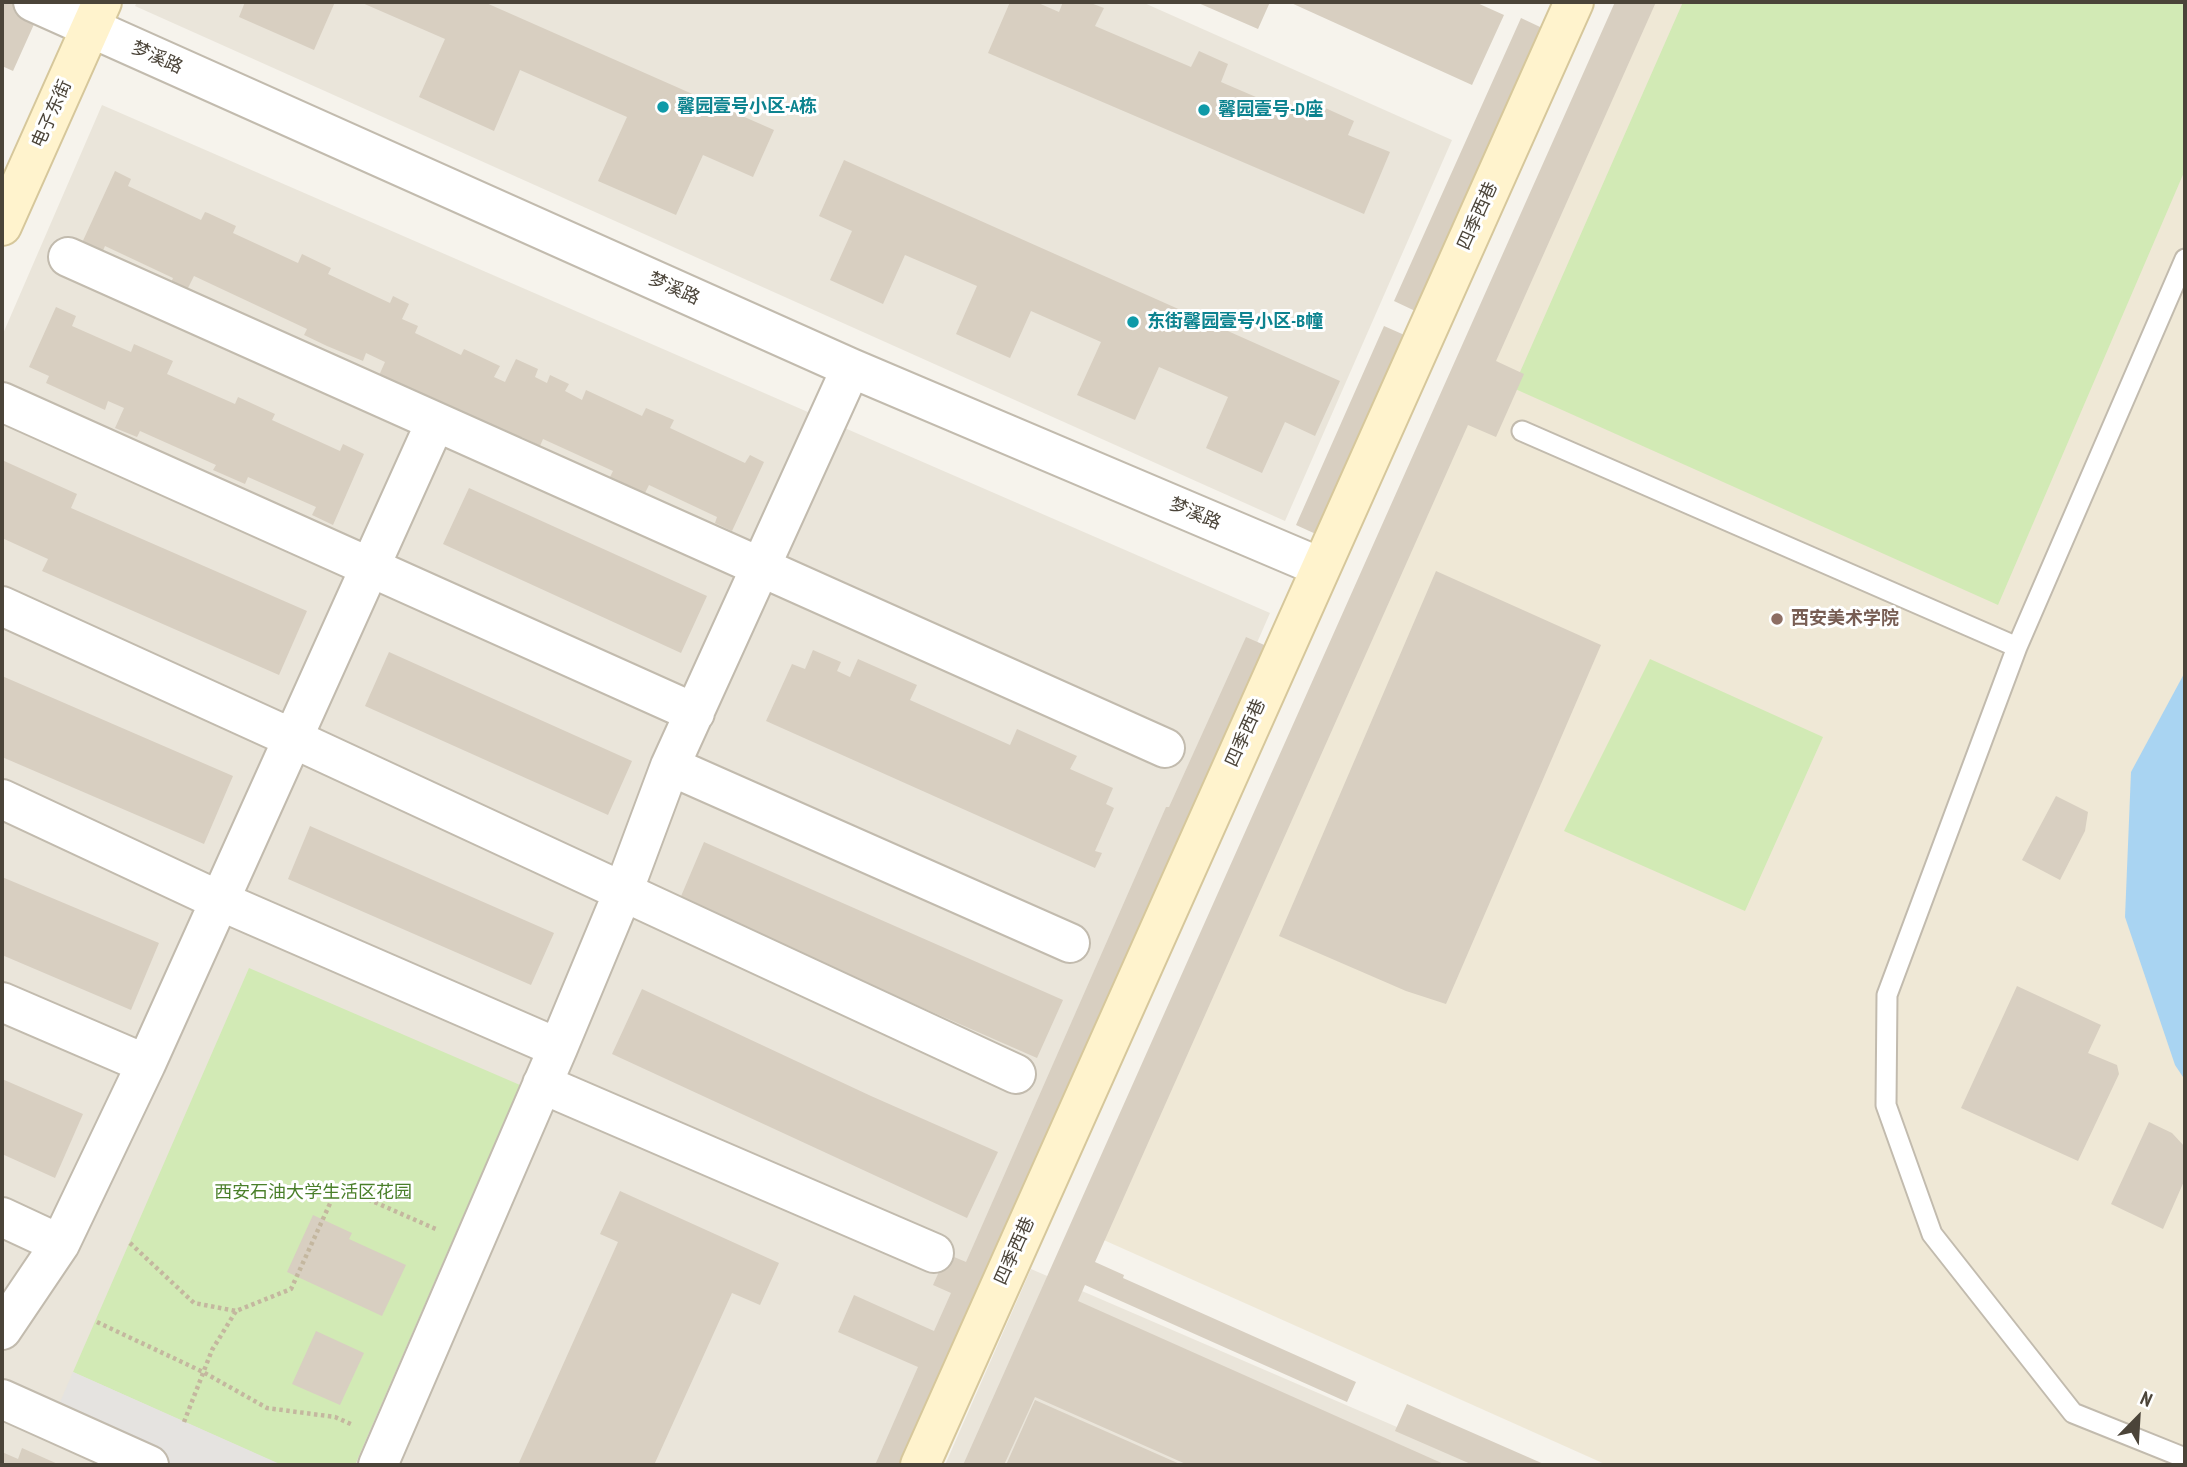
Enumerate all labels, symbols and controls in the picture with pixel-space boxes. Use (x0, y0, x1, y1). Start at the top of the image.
street label: 梦溪路 (128, 37, 186, 79)
street label: 电子东街 (27, 77, 77, 151)
place label: 馨园壹号小区-A栋 (677, 96, 817, 118)
marker: 馨园壹号小区-A栋 (655, 99, 671, 115)
place label: 馨园壹号-D座 (1218, 99, 1323, 121)
marker: 馨园壹号-D座 (1196, 102, 1212, 118)
street label: 四季西巷 (1453, 179, 1503, 253)
street label: 梦溪路 (645, 268, 703, 310)
place label: 东街馨园壹号小区-B幢 (1147, 311, 1323, 333)
marker: 东街馨园壹号小区-B幢 (1125, 314, 1141, 330)
street label: 梦溪路 (1166, 494, 1224, 534)
place label: 西安美术学院 (1791, 608, 1899, 630)
marker: 西安美术学院 (1769, 611, 1785, 627)
street label: 四季西巷 (1221, 696, 1271, 770)
park label: 西安石油大学生活区花园 (214, 1182, 412, 1204)
street label: 四季西巷 (990, 1214, 1040, 1288)
north arrow (2103, 1383, 2173, 1453)
text: N (2137, 1386, 2156, 1412)

